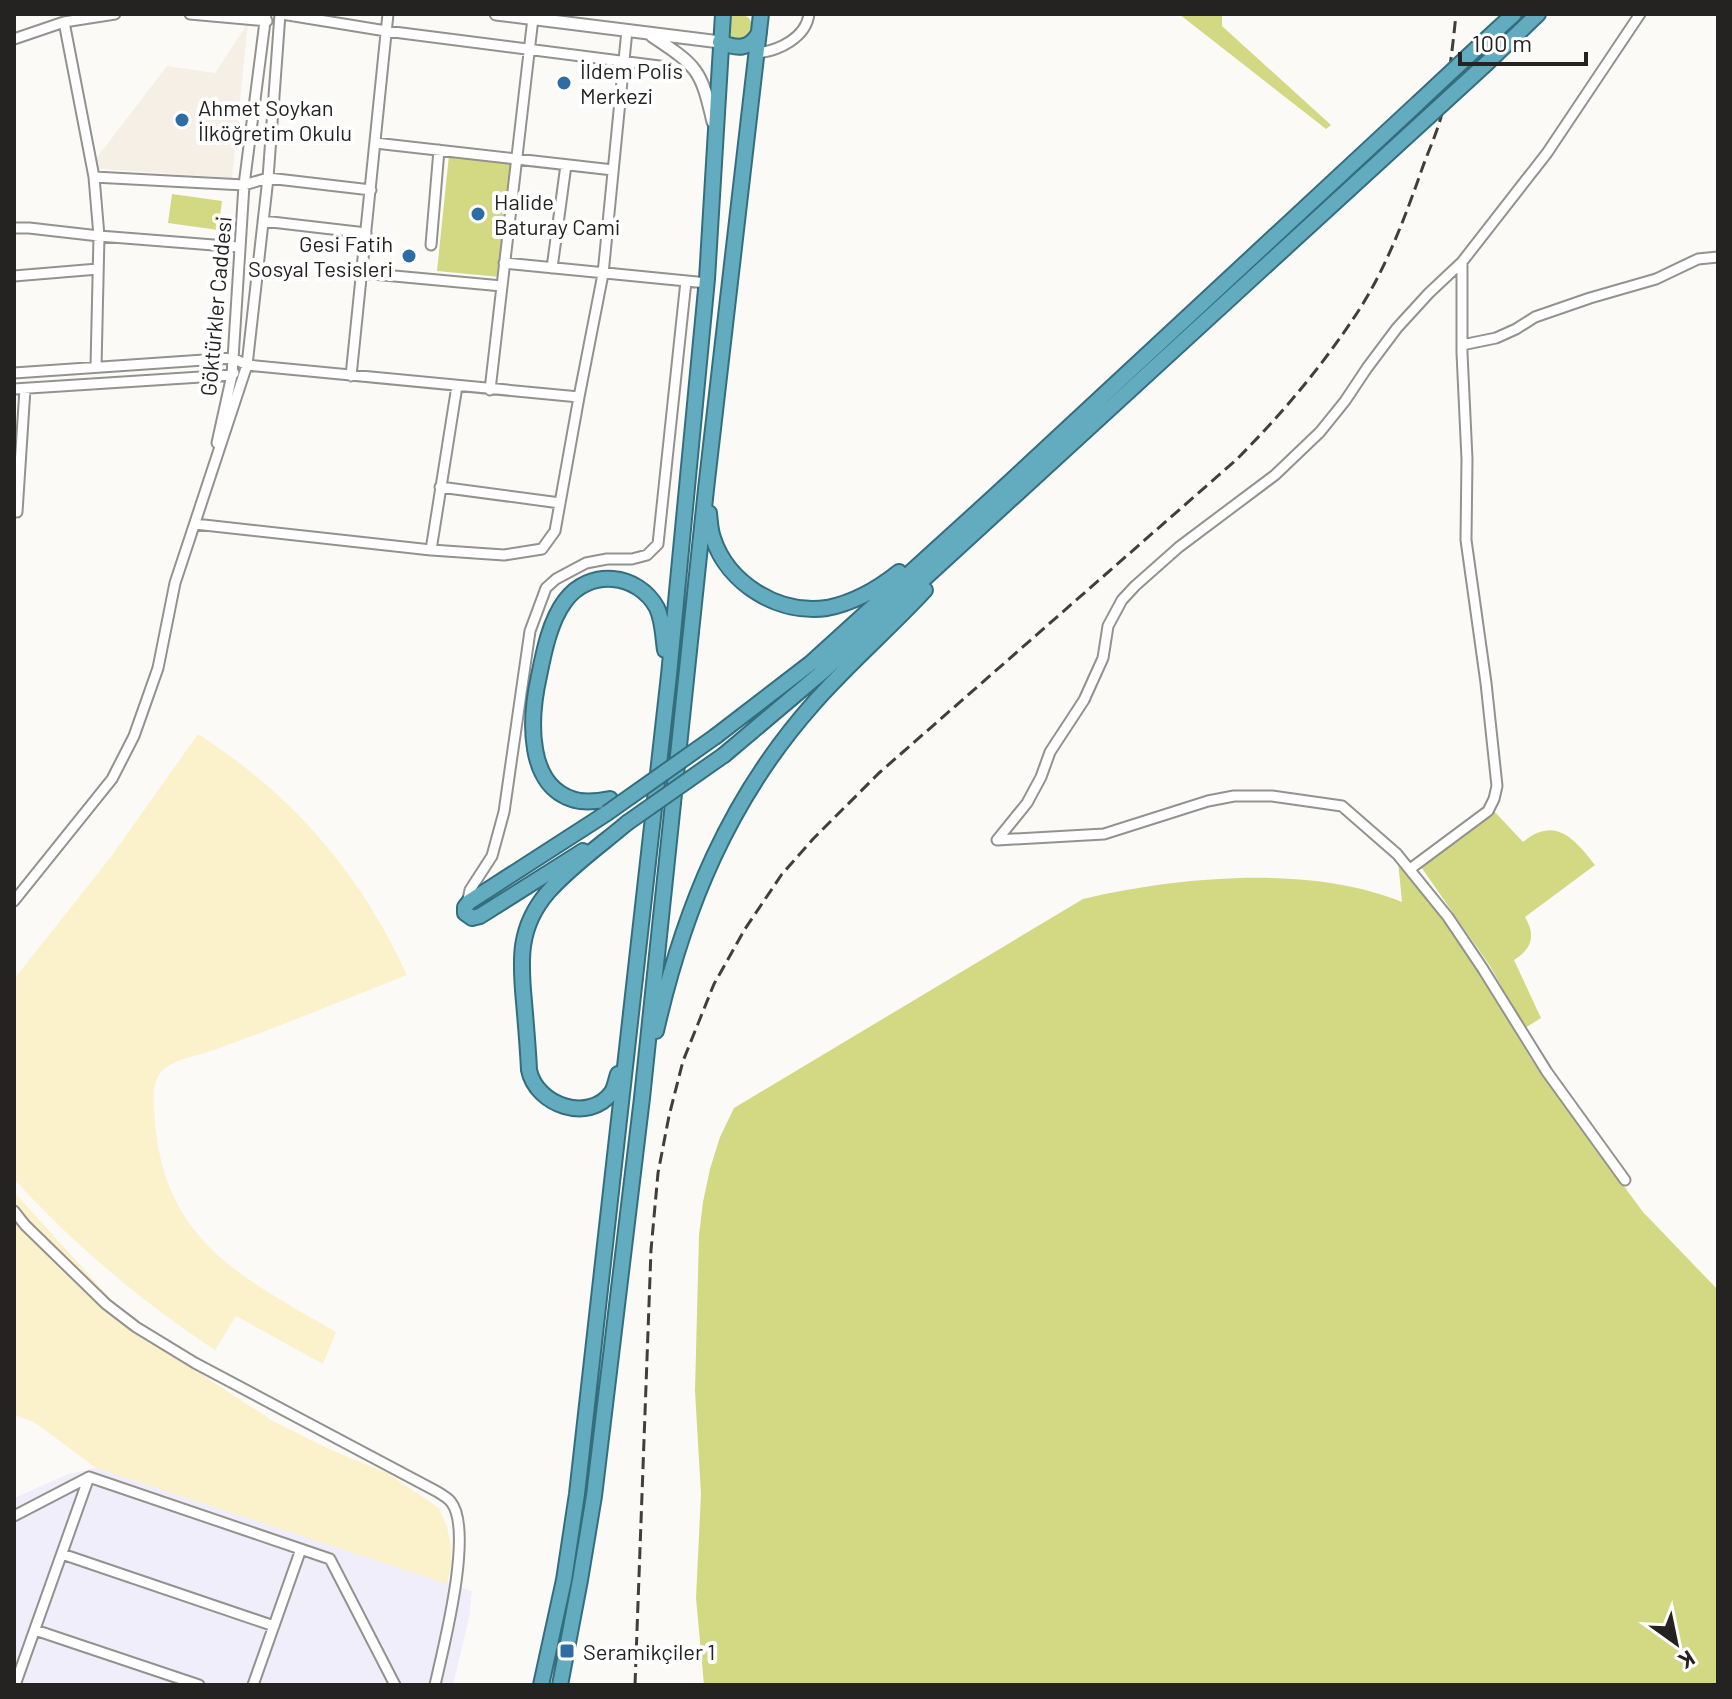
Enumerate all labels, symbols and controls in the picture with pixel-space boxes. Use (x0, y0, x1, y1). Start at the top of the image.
scale bar (1460, 16, 1586, 66)
text: 100 m (1472, 28, 1532, 57)
place label: İldem Polis Merkezi (580, 57, 683, 108)
marker: İldem Polis Merkezi (555, 74, 573, 92)
place label: Ahmet Soykan İlköğretim Okulu (198, 94, 352, 145)
marker: Ahmet Soykan İlköğretim Okulu (173, 111, 191, 129)
place label: Halide Baturay Cami (494, 188, 620, 239)
marker: Halide Baturay Cami (469, 205, 487, 223)
street label: Göktürkler Caddesi (194, 215, 236, 397)
place label: Gesi Fatih Sosyal Tesisleri (248, 230, 393, 281)
marker: Gesi Fatih Sosyal Tesisleri (400, 247, 418, 265)
north arrow (1636, 1603, 1716, 1683)
place label: Seramikçiler 1 (583, 1638, 715, 1664)
marker: Seramikçiler 1 (558, 1642, 576, 1660)
text: K (1674, 1646, 1700, 1675)

